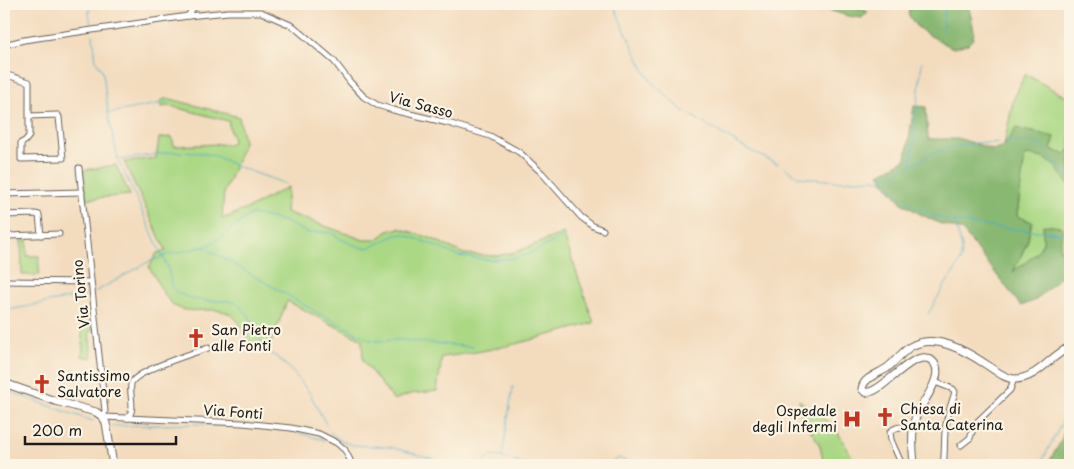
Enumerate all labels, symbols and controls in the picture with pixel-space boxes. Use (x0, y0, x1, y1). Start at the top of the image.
street label: Via Sasso (387, 86, 456, 123)
street label: Via Torino (66, 258, 95, 330)
place label: San Pietro alle Fonti (211, 319, 281, 356)
church icon: San Pietro alle Fonti (185, 327, 207, 349)
place label: Santissimo Salvatore (57, 365, 130, 402)
church icon: Santissimo Salvatore (31, 373, 53, 395)
place label: Chiesa di Santa Caterina (900, 398, 1003, 435)
street label: Via Fonti (202, 399, 264, 424)
place label: Ospedale degli Infermi (752, 400, 837, 437)
church icon: Chiesa di Santa Caterina (874, 406, 896, 428)
hospital icon: Ospedale degli Infermi (841, 408, 863, 430)
scale bar (25, 414, 176, 446)
text: 200 m (32, 418, 82, 441)

